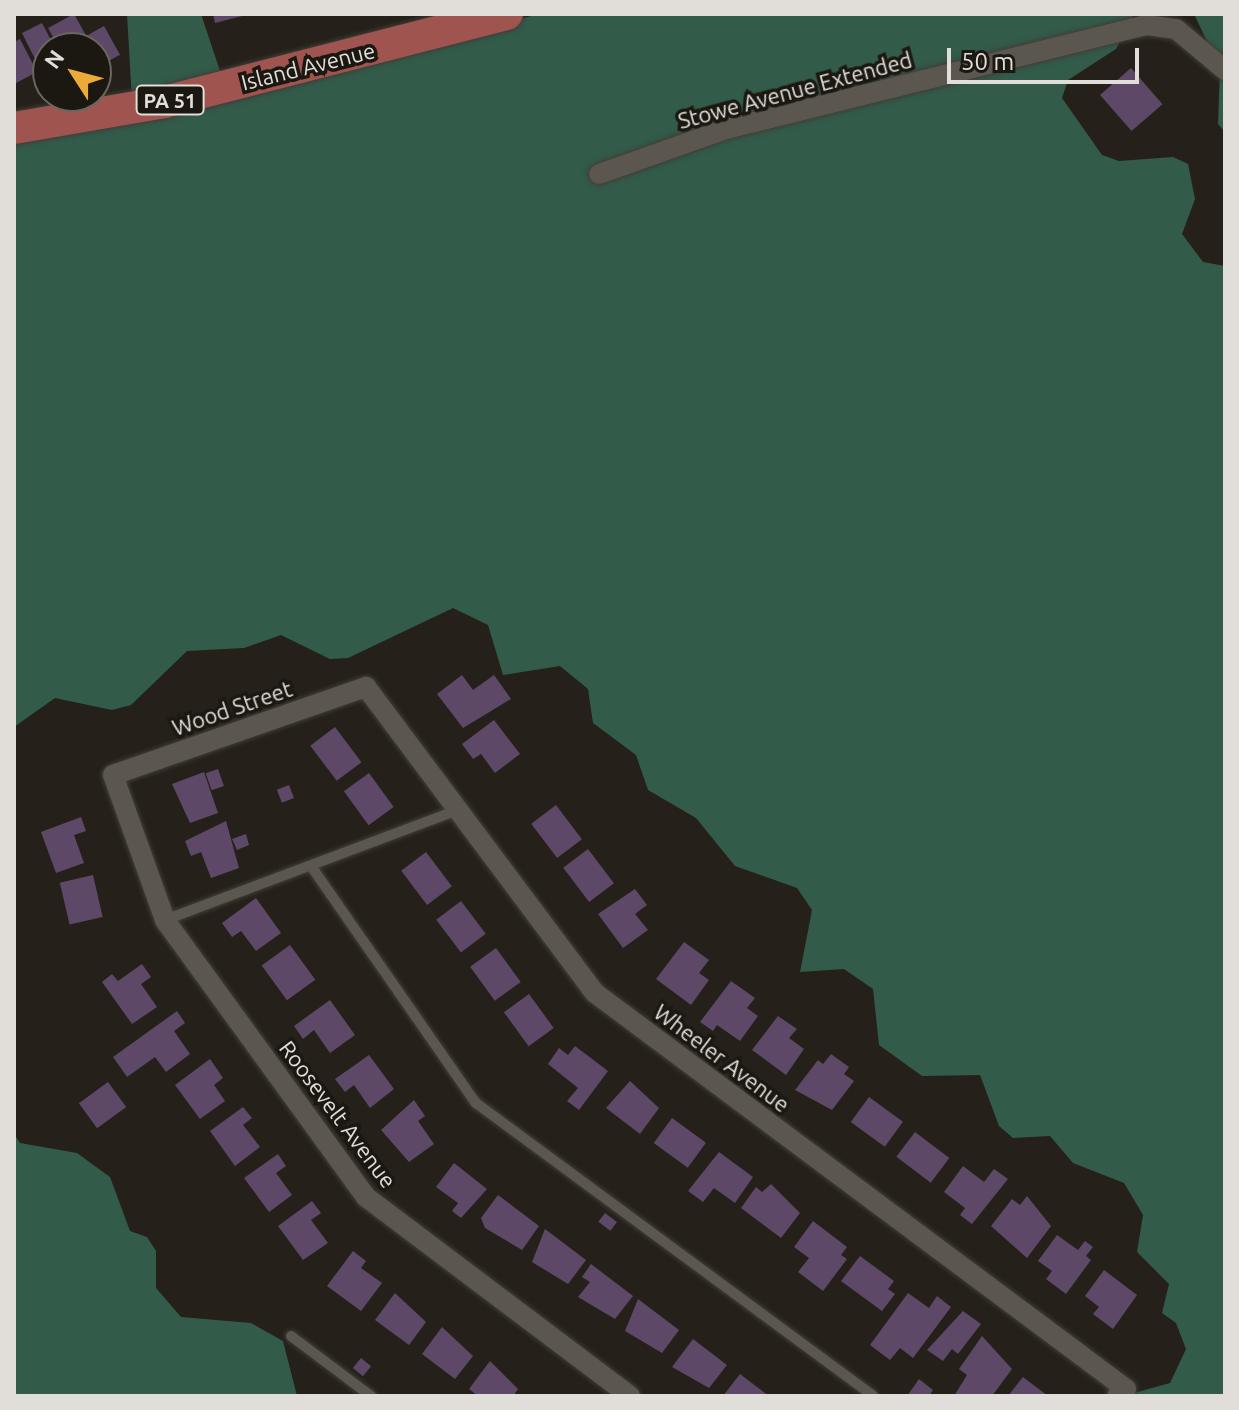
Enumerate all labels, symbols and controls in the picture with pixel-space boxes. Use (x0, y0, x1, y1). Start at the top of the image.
north arrow (32, 32, 112, 112)
scale bar (951, 32, 1143, 82)
street label: Island Avenue (238, 37, 378, 95)
text: N (39, 45, 69, 73)
street label: Stowe Avenue Extended (675, 46, 915, 134)
text: 50 m (961, 48, 1014, 75)
road number: PA 51 (134, 84, 206, 116)
street label: Wood Street (169, 675, 295, 741)
street label: Wheeler Avenue (649, 999, 795, 1117)
street label: Roosevelt Avenue (274, 1035, 402, 1193)

